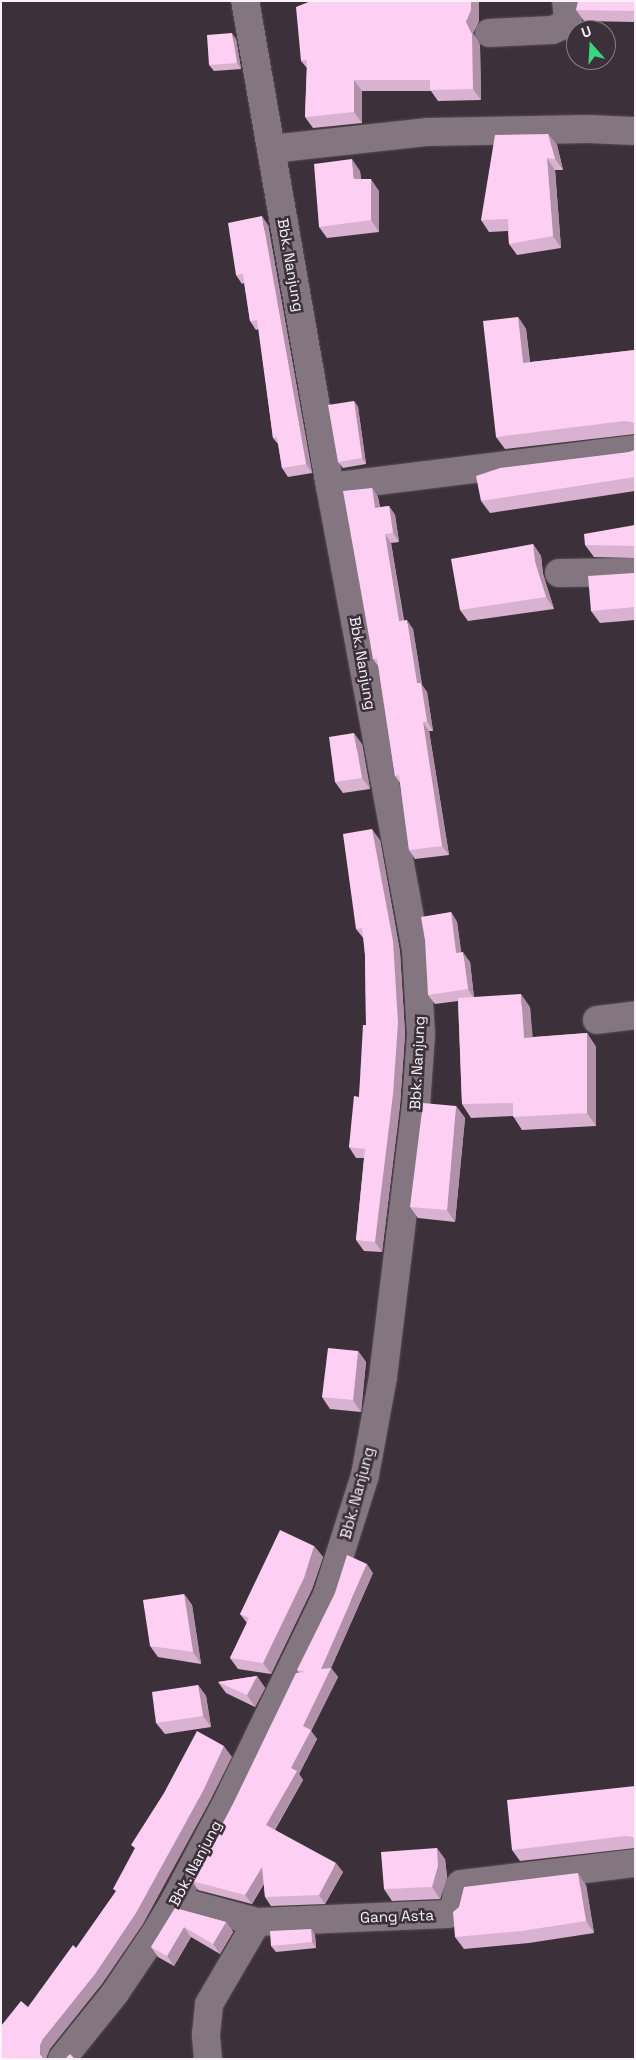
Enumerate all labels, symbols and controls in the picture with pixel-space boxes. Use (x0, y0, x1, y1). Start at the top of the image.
north arrow (566, 20, 616, 70)
text: U (579, 22, 594, 42)
street label: Bbk. Nanjung (274, 217, 308, 313)
street label: Bbk. Nanjung (346, 615, 380, 711)
street label: Bbk. Nanjung (406, 1015, 428, 1111)
street label: Bbk. Nanjung (336, 1445, 378, 1541)
street label: Bbk. Nanjung (165, 1817, 225, 1909)
street label: Gang Asta (360, 1906, 434, 1926)

